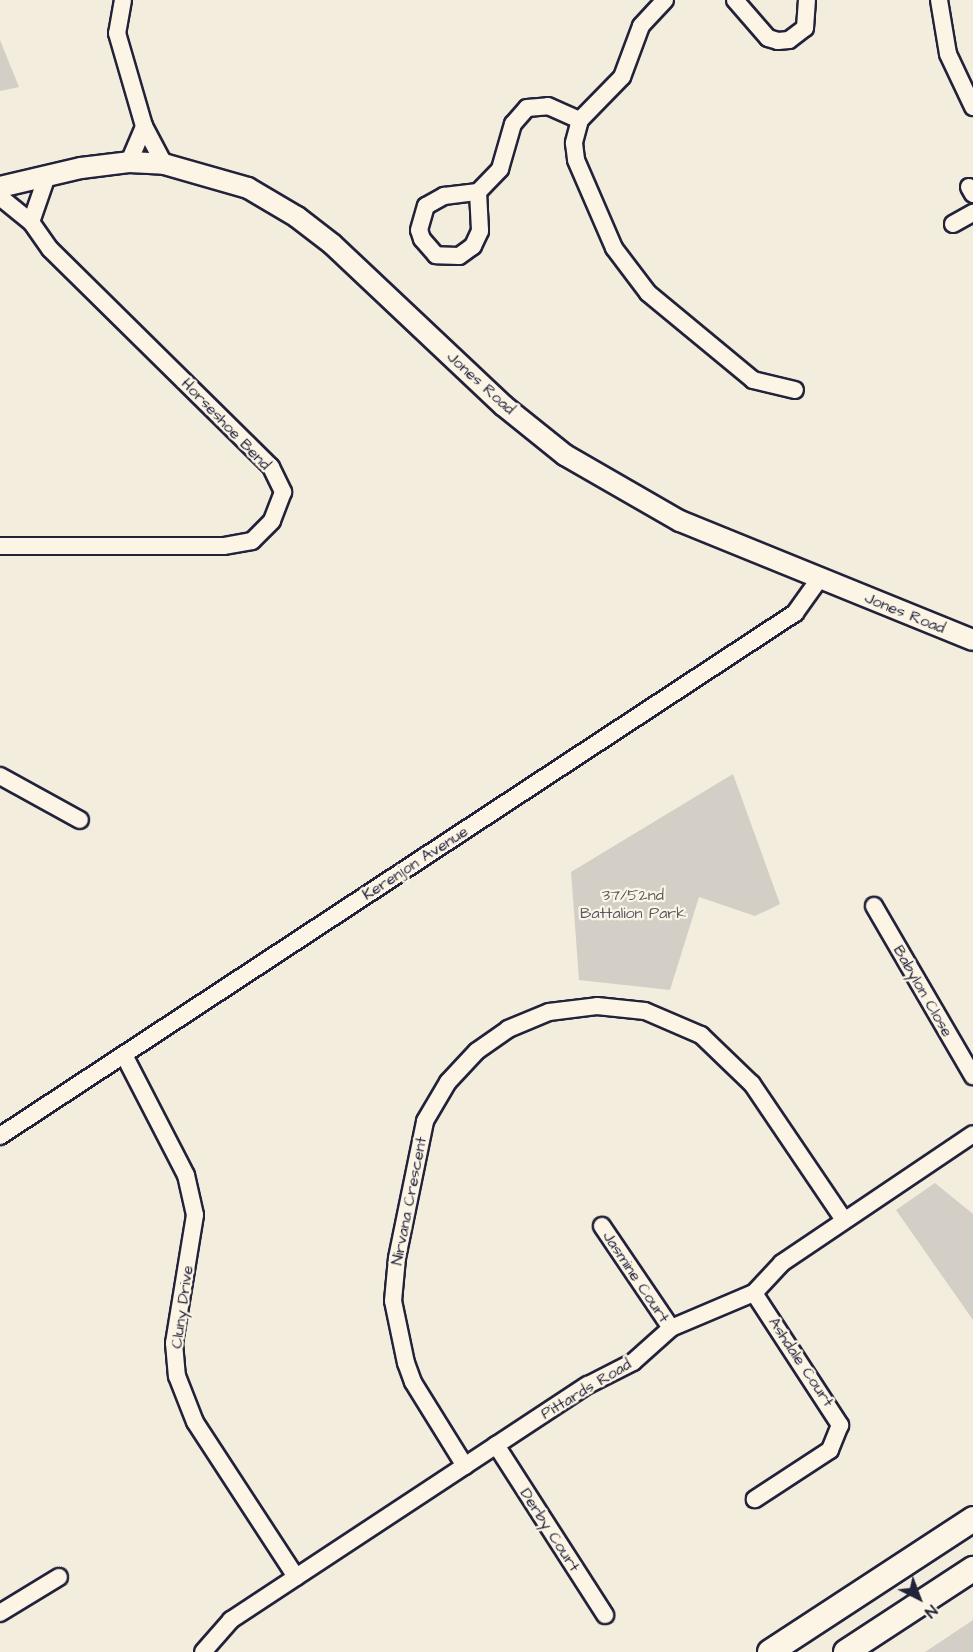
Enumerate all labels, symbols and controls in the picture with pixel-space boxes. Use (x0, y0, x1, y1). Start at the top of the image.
street label: Jones Road (443, 347, 519, 419)
street label: Horseshoe Bend (177, 374, 275, 474)
street label: Jones Road (862, 588, 948, 638)
street label: Kerenjon Avenue (359, 822, 471, 904)
park label: 37/52nd Battalion Park (580, 885, 686, 923)
street label: Babylon Close (889, 942, 957, 1040)
street label: Nirvana Crescent (387, 1135, 431, 1267)
street label: Jasmine Court (598, 1228, 674, 1326)
street label: Cluny Drive (167, 1264, 197, 1350)
street label: Ashdale Court (764, 1314, 838, 1410)
street label: Pittards Road (537, 1355, 635, 1423)
street label: Derby Court (516, 1485, 584, 1575)
north arrow (889, 1568, 949, 1628)
text: N (920, 1600, 942, 1623)

